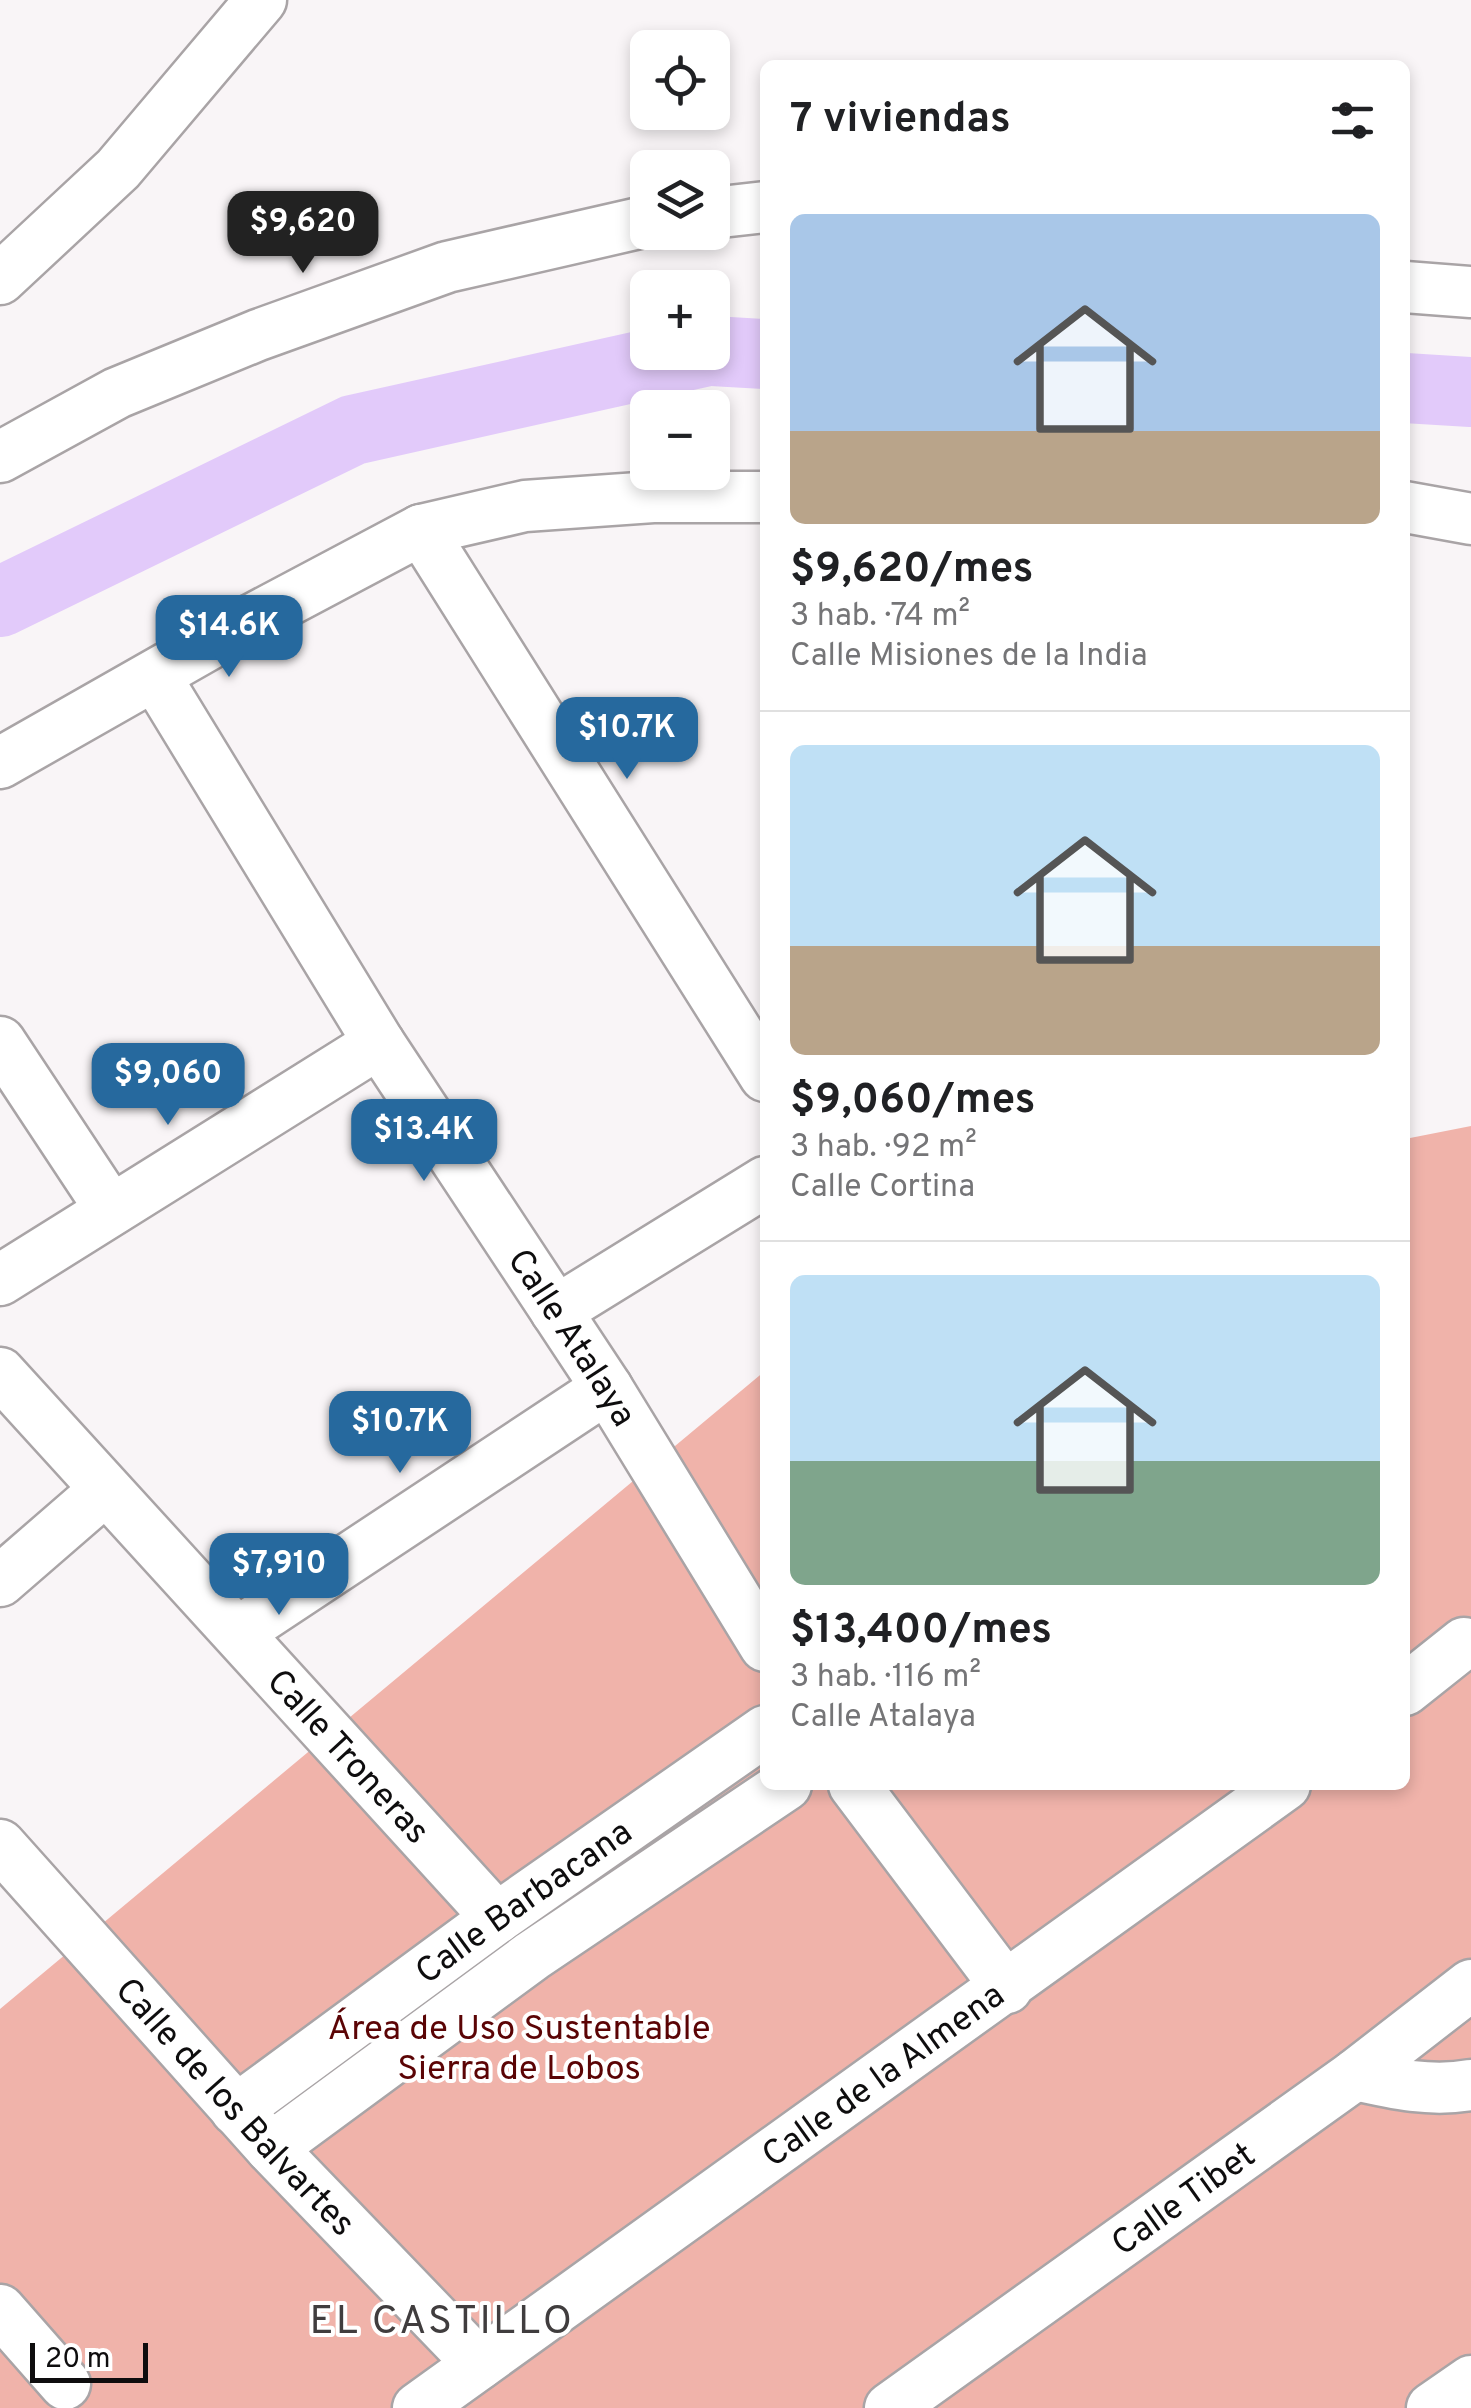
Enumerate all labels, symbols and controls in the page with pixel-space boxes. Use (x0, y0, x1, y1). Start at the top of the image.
map controls (630, 30, 730, 490)
button: locate (630, 30, 730, 130)
icon: filters (1325, 93, 1380, 148)
text: 7 viviendas (790, 94, 1011, 147)
button: layers (630, 150, 730, 250)
pin: $9,620 (222, 191, 384, 276)
text: $9,620 (249, 203, 357, 243)
button: + (630, 270, 730, 370)
icon: home (995, 279, 1175, 459)
button: − (630, 390, 730, 490)
text: $9,620/mes (790, 544, 1033, 597)
pin: $14.6K (148, 595, 310, 680)
text: 3 hab. · 74 m² (790, 597, 970, 637)
text: $14.6K (178, 607, 280, 647)
text: Calle Misiones de la India (790, 637, 1148, 677)
pin: $10.7K (546, 697, 708, 782)
text: $10.7K (578, 709, 676, 749)
icon: home (995, 810, 1175, 990)
pin: $9,060 (87, 1043, 249, 1128)
text: $9,060 (114, 1055, 222, 1095)
text: $9,060/mes (790, 1075, 1035, 1128)
pin: $13.4K (343, 1099, 505, 1184)
text: $13.4K (373, 1111, 475, 1151)
text: 3 hab. · 92 m² (790, 1128, 977, 1168)
text: Calle Cortina (790, 1168, 975, 1208)
street label: Calle Atalaya (496, 1241, 644, 1435)
icon: home (995, 1340, 1175, 1520)
pin: $10.7K (319, 1391, 481, 1476)
text: $10.7K (351, 1403, 449, 1443)
pin: $7,910 (198, 1533, 360, 1618)
text: $7,910 (231, 1545, 327, 1585)
text: $13,400/mes (790, 1605, 1052, 1658)
text: 3 hab. · 116 m² (790, 1658, 981, 1698)
street label: Calle Troneras (256, 1661, 438, 1855)
text: Calle Atalaya (790, 1698, 976, 1738)
street label: Calle Barbacana (408, 1812, 642, 1995)
street label: Calle de los Balvartes (104, 1970, 363, 2247)
street label: Calle de la Almena (754, 1975, 1014, 2179)
park label: Área de Uso Sustentable Sierra de Lobos (327, 2007, 711, 2092)
street label: Calle Tibet (1104, 2135, 1265, 2267)
district label: EL CASTILLO (309, 2298, 575, 2348)
scale bar (30, 2338, 148, 2382)
text: 20 m (45, 2342, 110, 2378)

